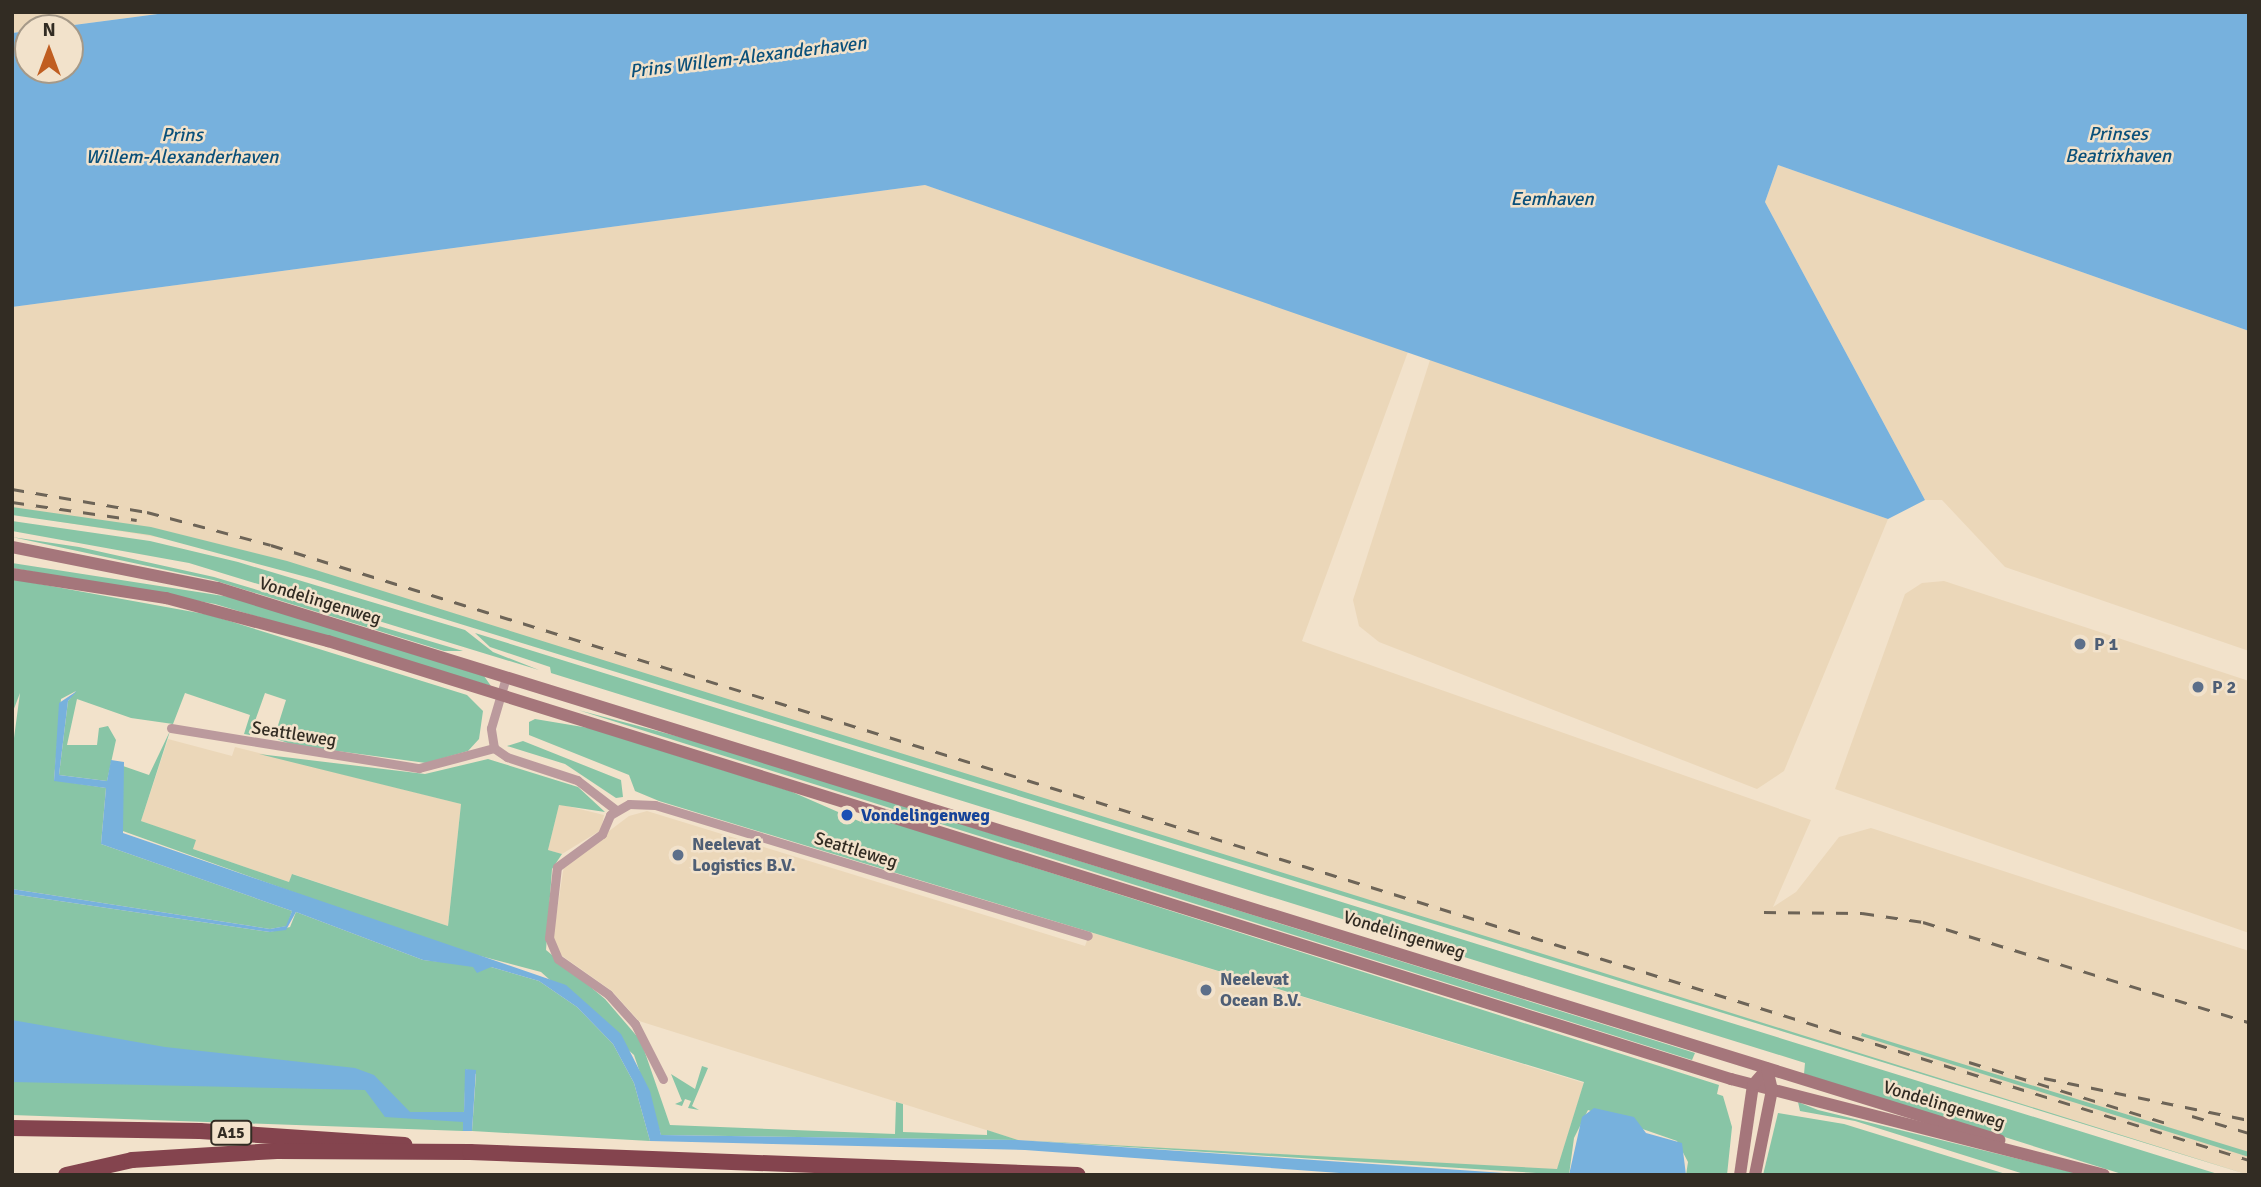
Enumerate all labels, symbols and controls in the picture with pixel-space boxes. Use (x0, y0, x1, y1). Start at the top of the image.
north arrow (14, 14, 84, 84)
text: N (42, 18, 56, 42)
water label: Prins Willem-Alexanderhaven (628, 32, 868, 84)
water label: Prinses Beatrixhaven (2065, 124, 2171, 168)
water label: Prins Willem-Alexanderhaven (86, 125, 278, 169)
water label: Eemhaven (1510, 189, 1594, 211)
street label: Vondelingenweg (256, 572, 384, 630)
place label: P 1 (2094, 633, 2118, 655)
marker: P 1 (2072, 636, 2088, 652)
place label: P 2 (2212, 676, 2236, 698)
marker: P 2 (2190, 679, 2206, 695)
street label: Seattleweg (250, 717, 338, 751)
place label: Vondelingenweg (861, 804, 990, 826)
marker: Vondelingenweg (839, 807, 855, 823)
street label: Seattleweg (812, 827, 900, 873)
place label: Neelevat Logistics B.V. (692, 834, 796, 876)
marker: Neelevat Logistics B.V. (670, 847, 686, 863)
street label: Vondelingenweg (1340, 906, 1468, 964)
place label: Neelevat Ocean B.V. (1220, 969, 1302, 1012)
marker: Neelevat Ocean B.V. (1198, 982, 1214, 998)
street label: Vondelingenweg (1880, 1076, 2008, 1134)
road number: A15 (210, 1120, 252, 1146)

